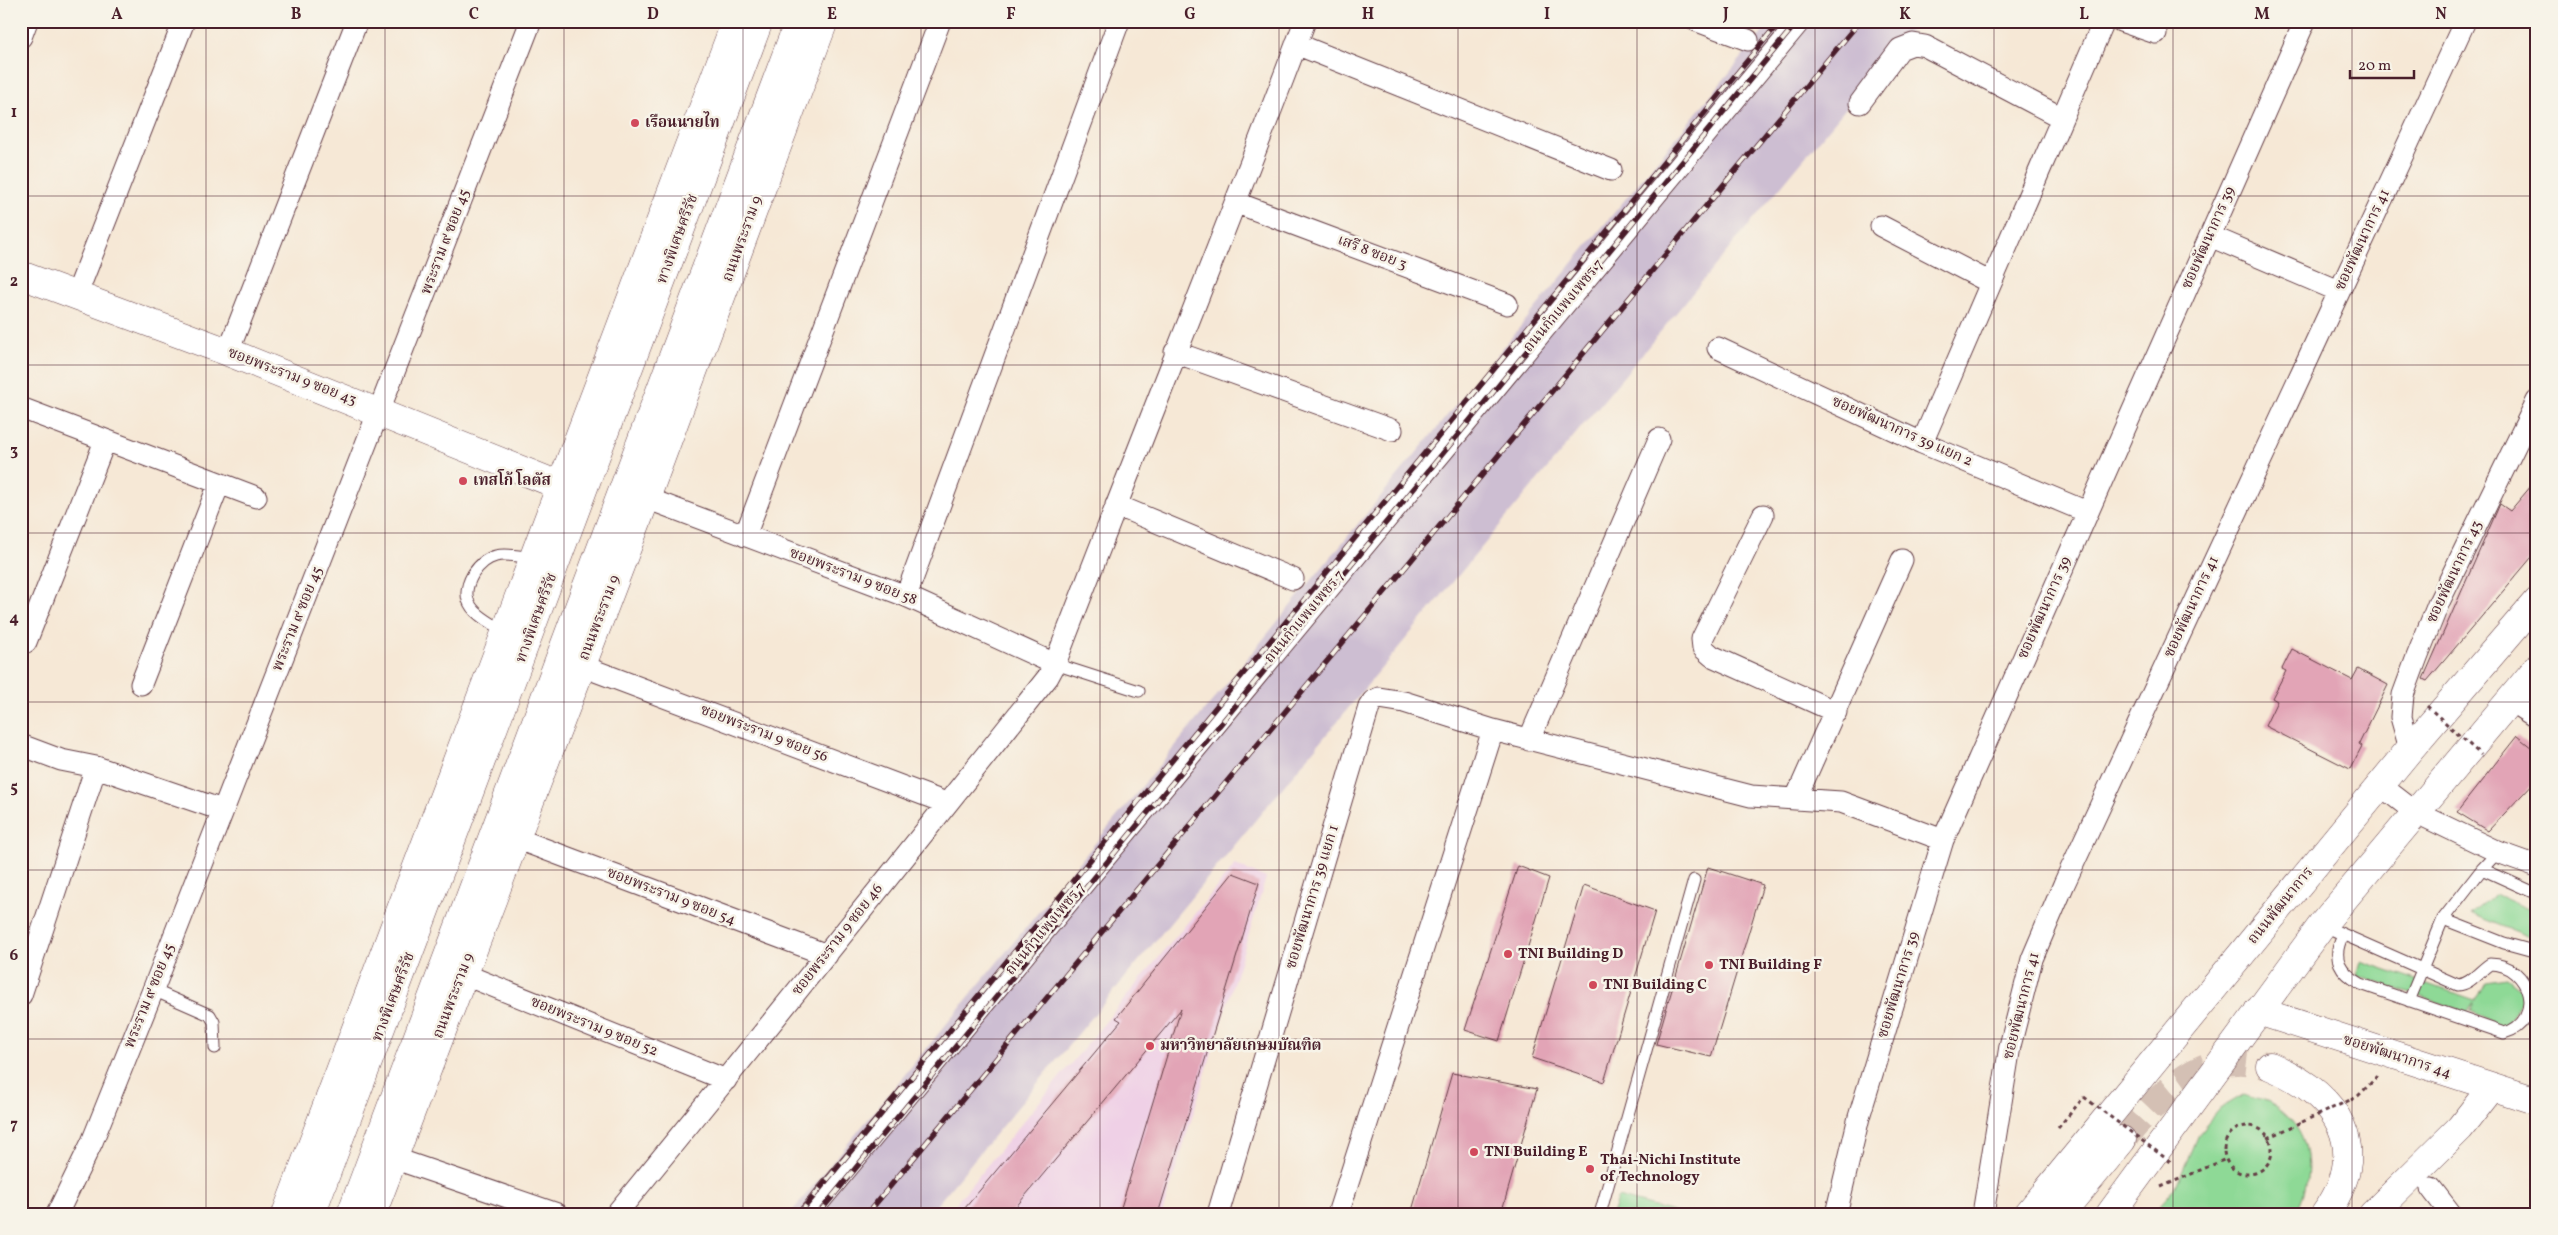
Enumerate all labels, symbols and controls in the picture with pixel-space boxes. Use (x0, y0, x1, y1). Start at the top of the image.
text: A (111, 4, 123, 26)
text: B (291, 4, 302, 26)
text: C (469, 4, 479, 26)
text: D (647, 4, 659, 26)
text: E (827, 4, 837, 26)
text: F (1006, 4, 1016, 26)
text: G (1184, 4, 1196, 26)
text: H (1362, 4, 1374, 26)
text: I (1544, 4, 1550, 26)
text: J (1722, 4, 1729, 26)
text: K (1899, 4, 1911, 26)
text: L (2079, 4, 2089, 26)
text: M (2254, 4, 2270, 26)
text: N (2435, 4, 2447, 26)
scale bar (2350, 48, 2414, 80)
text: 20 m (2358, 56, 2391, 77)
text: 1 (11, 102, 17, 124)
place label: เรือนนายไท (645, 111, 720, 134)
marker: เรือนนายไท (629, 117, 641, 129)
street label: ซอยพัฒนาการ 39 (2177, 183, 2241, 293)
street label: พระราม ๙ ซอย 45 (416, 186, 476, 298)
street label: ซอยพัฒนาการ 41 (2330, 186, 2396, 294)
street label: ทางพิเศษศรีรัช (652, 191, 704, 287)
street label: ถนนพระราม 9 (718, 193, 768, 285)
street label: เสรี 8 ซอย 3 (1334, 230, 1410, 276)
street label: ถนนกำแพงเพชร 7 (1519, 255, 1609, 357)
text: 2 (10, 271, 18, 293)
street label: ซอยพระราม 9 ซอย 43 (225, 343, 359, 411)
street label: ซอยพัฒนาการ 39 แยก 2 (1828, 391, 1976, 473)
text: 3 (10, 440, 18, 462)
place label: เทสโก้ โลตัส (473, 469, 551, 492)
marker: เทสโก้ โลตัส (457, 475, 469, 487)
street label: ซอยพัฒนาการ 43 (2422, 517, 2488, 627)
street label: ซอยพระราม 9 ซอย 58 (786, 543, 920, 611)
street label: ซอยพัฒนาการ 39 (2013, 553, 2077, 663)
street label: ซอยพัฒนาการ 41 (2159, 553, 2225, 661)
street label: พระราม ๙ ซอย 45 (267, 563, 329, 675)
street label: ถนนกำแพงเพชร 7 (1260, 566, 1350, 668)
street label: ทางพิเศษศรีรัช (511, 570, 563, 666)
street label: ถนนพระราม 9 (574, 572, 626, 664)
text: 4 (9, 608, 19, 630)
street label: ซอยพระราม 9 ซอย 56 (697, 700, 831, 768)
text: 5 (10, 777, 18, 799)
street label: ซอยพัฒนาการ 39 แยก 1 (1281, 822, 1345, 972)
street label: ซอยพระราม 9 ซอย 54 (603, 863, 739, 931)
street label: ถนนพัฒนาการ (2243, 863, 2319, 949)
street label: ถนนกำแพงเพชร 7 (1001, 878, 1091, 980)
street label: ซอยพระราม 9 ซอย 46 (788, 880, 888, 1000)
street label: ซอยพัฒนาการ 39 (1873, 929, 1925, 1041)
street label: พระราม ๙ ซอย 45 (119, 940, 181, 1052)
place label: TNI Building D (1518, 944, 1623, 965)
text: 6 (10, 945, 19, 967)
marker: TNI Building D (1502, 948, 1514, 960)
street label: ทางพิเศษศรีรัช (367, 949, 421, 1045)
street label: ถนนพระราม 9 (428, 950, 480, 1042)
street label: ซอยพัฒนาการ 41 (1999, 950, 2045, 1062)
place label: TNI Building F (1719, 955, 1822, 976)
marker: TNI Building F (1703, 959, 1715, 971)
place label: TNI Building C (1603, 975, 1707, 996)
marker: TNI Building C (1587, 979, 1599, 991)
street label: ซอยพระราม 9 ซอย 52 (527, 992, 661, 1062)
street label: ซอยพัฒนาการ 44 (2340, 1030, 2454, 1084)
place label: มหาวิทยาลัยเกษมบัณฑิต (1160, 1036, 1322, 1057)
marker: มหาวิทยาลัยเกษมบัณฑิต (1144, 1040, 1156, 1052)
text: 7 (10, 1114, 18, 1136)
place label: TNI Building E (1484, 1142, 1588, 1163)
marker: TNI Building E (1468, 1146, 1480, 1158)
place label: Thai-Nichi Institute of Technology (1600, 1150, 1741, 1188)
marker: Thai-Nichi Institute of Technology (1584, 1163, 1596, 1175)

